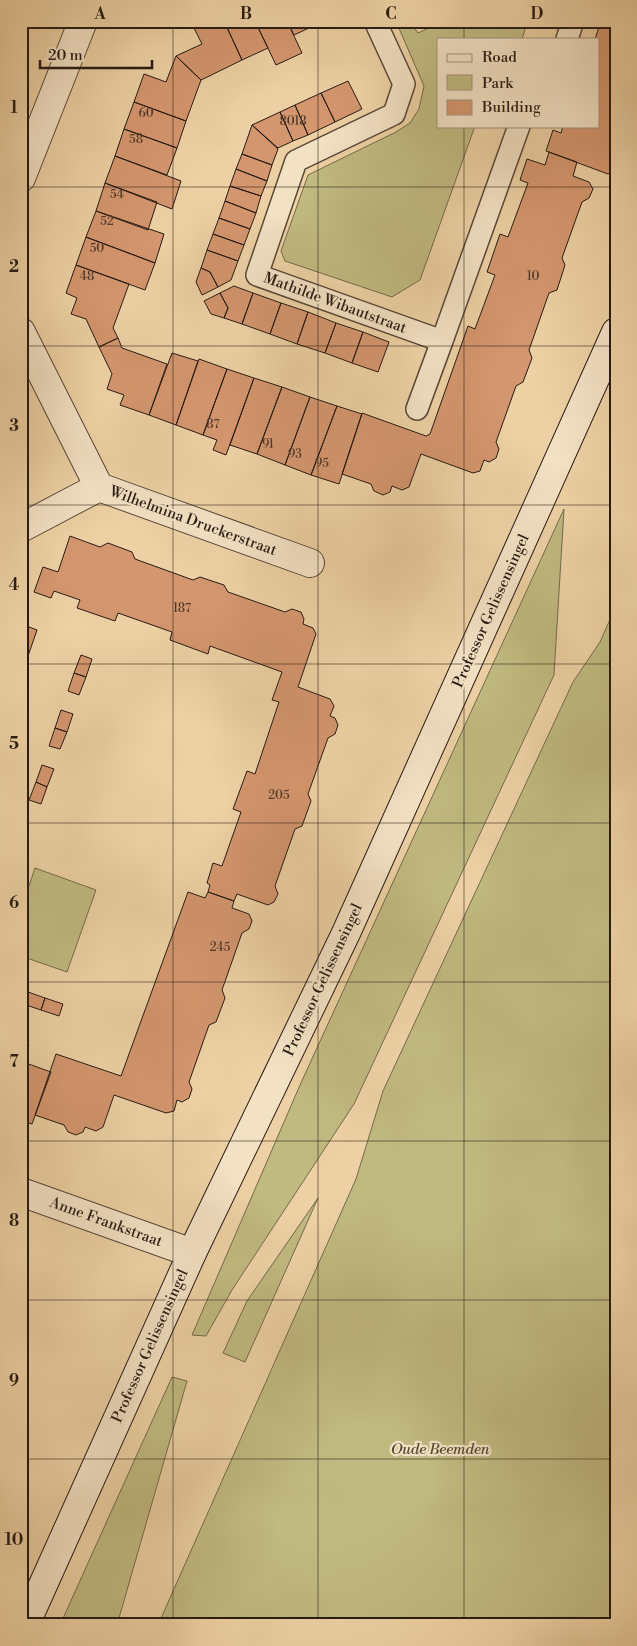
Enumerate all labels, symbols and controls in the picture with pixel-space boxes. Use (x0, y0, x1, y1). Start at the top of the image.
text: A (93, 4, 106, 24)
text: B (240, 4, 252, 24)
text: C (385, 4, 397, 24)
text: D (531, 4, 544, 24)
scale bar (40, 38, 152, 70)
legend (437, 38, 600, 128)
text: 20 m (48, 46, 83, 65)
text: Road (482, 48, 517, 67)
text: Park (482, 74, 514, 93)
text: 1 (10, 98, 18, 118)
text: Building (481, 98, 541, 117)
house number: 60 (138, 106, 154, 121)
house number: 8018 (279, 114, 307, 129)
house number: 58 (129, 132, 143, 147)
house number: 54 (110, 187, 124, 202)
house number: 52 (100, 214, 114, 229)
house number: 50 (90, 241, 104, 256)
text: 2 (9, 257, 19, 277)
street label: Mathilde Wibautstraat (261, 268, 410, 338)
house number: 48 (80, 269, 94, 284)
house number: 10 (527, 269, 539, 284)
text: 3 (9, 416, 19, 436)
house number: 87 (206, 417, 220, 432)
house number: 91 (262, 437, 275, 452)
house number: 93 (288, 447, 302, 462)
house number: 95 (315, 456, 329, 471)
street label: Wilhelmina Druckerstraat (106, 482, 280, 560)
street label: Professor Gelissensingel (448, 531, 534, 691)
text: 4 (9, 575, 20, 595)
house number: 187 (173, 601, 191, 616)
text: 5 (9, 734, 19, 754)
house number: 205 (268, 788, 290, 803)
text: 6 (9, 893, 19, 913)
street label: Professor Gelissensingel (279, 900, 367, 1059)
house number: 245 (210, 940, 231, 955)
text: 7 (9, 1052, 19, 1072)
street label: Anne Frankstraat (46, 1192, 166, 1251)
text: 8 (9, 1211, 19, 1231)
street label: Professor Gelissensingel (107, 1266, 193, 1426)
text: 9 (9, 1371, 19, 1391)
park label: Oude Beemden (391, 1440, 490, 1459)
text: 10 (5, 1530, 23, 1550)

